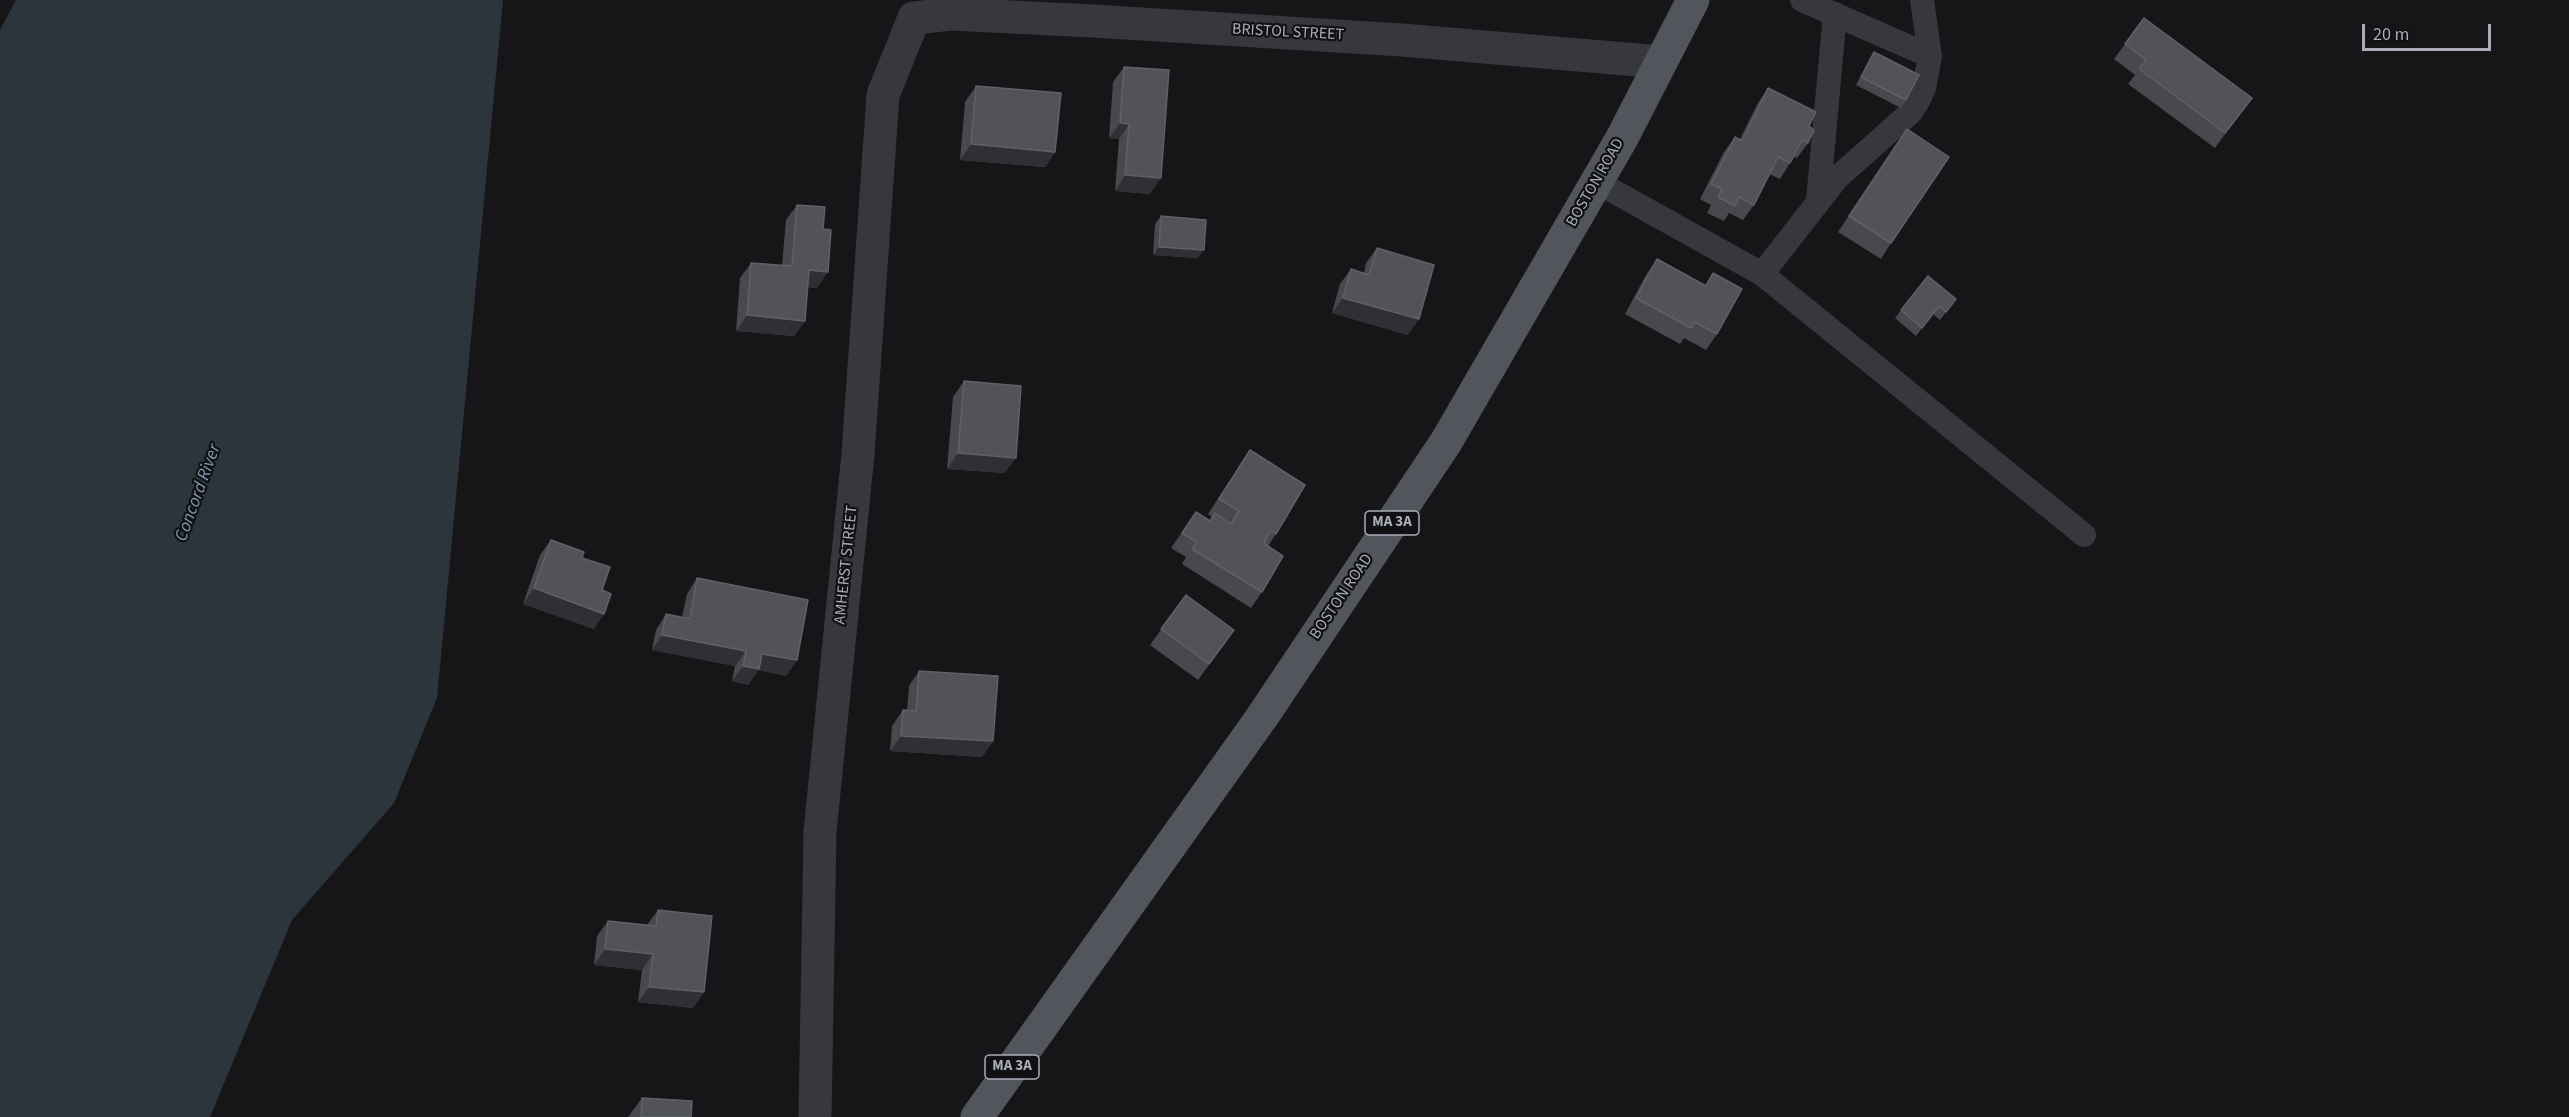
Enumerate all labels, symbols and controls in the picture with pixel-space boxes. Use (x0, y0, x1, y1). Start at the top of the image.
scale bar (2365, 12, 2494, 50)
street label: BRISTOL STREET (1232, 20, 1344, 46)
text: 20 m (2373, 22, 2409, 47)
street label: BOSTON ROAD (1563, 135, 1629, 231)
water label: Concord River (171, 442, 227, 544)
street label: AMHERST STREET (831, 505, 863, 625)
road number: MA 3A (1365, 511, 1419, 535)
street label: BOSTON ROAD (1306, 551, 1378, 643)
road number: MA 3A (985, 1055, 1039, 1079)

